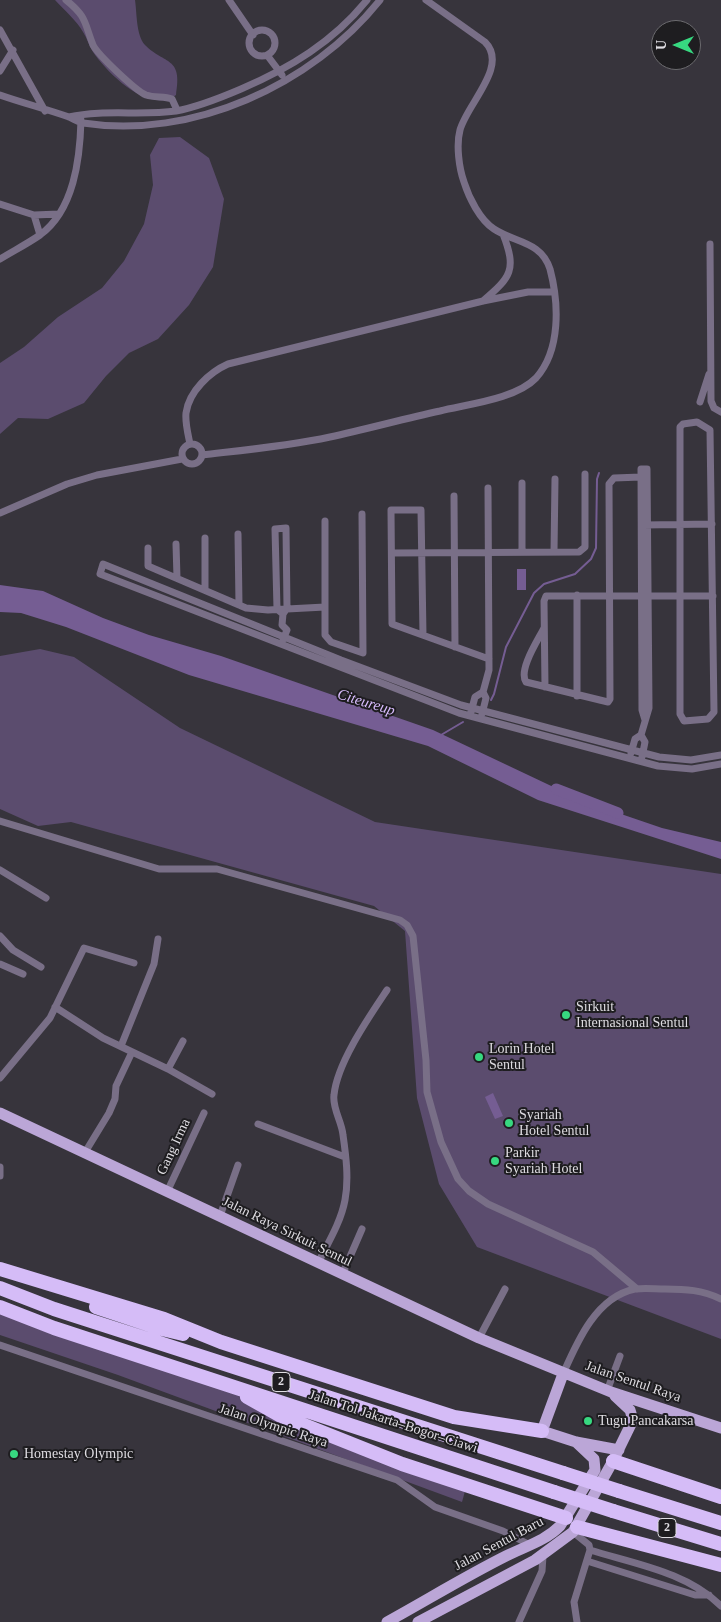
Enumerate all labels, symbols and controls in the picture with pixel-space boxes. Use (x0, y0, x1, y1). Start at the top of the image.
north arrow (651, 20, 701, 70)
text: U (654, 40, 669, 50)
water label: Citeureup (335, 686, 397, 720)
place label: Sirkuit Internasional Sentul (576, 999, 688, 1032)
marker: Sirkuit Internasional Sentul (560, 1009, 572, 1021)
place label: Lorin Hotel Sentul (489, 1041, 555, 1074)
marker: Lorin Hotel Sentul (473, 1051, 485, 1063)
place label: Syariah Hotel Sentul (519, 1107, 589, 1140)
street label: Gang Irma (154, 1116, 194, 1178)
marker: Syariah Hotel Sentul (503, 1117, 515, 1129)
place label: Parkir Syariah Hotel (505, 1145, 582, 1178)
marker: Parkir Syariah Hotel (489, 1155, 501, 1167)
street label: Jalan Raya Sirkuit Sentul (220, 1193, 354, 1271)
street label: Jalan Sentul Raya (583, 1358, 683, 1406)
road number: 2 (272, 1372, 290, 1391)
street label: Jalan Tol Jakarta–Bogor–Ciawi (307, 1387, 479, 1457)
street label: Jalan Olympic Raya (216, 1400, 330, 1452)
place label: Tugu Pancakarsa (598, 1413, 694, 1429)
marker: Tugu Pancakarsa (582, 1415, 594, 1427)
place label: Homestay Olympic (24, 1446, 133, 1462)
marker: Homestay Olympic (8, 1448, 20, 1460)
street label: Jalan Sentul Baru (451, 1513, 547, 1575)
road number: 2 (658, 1519, 676, 1538)

